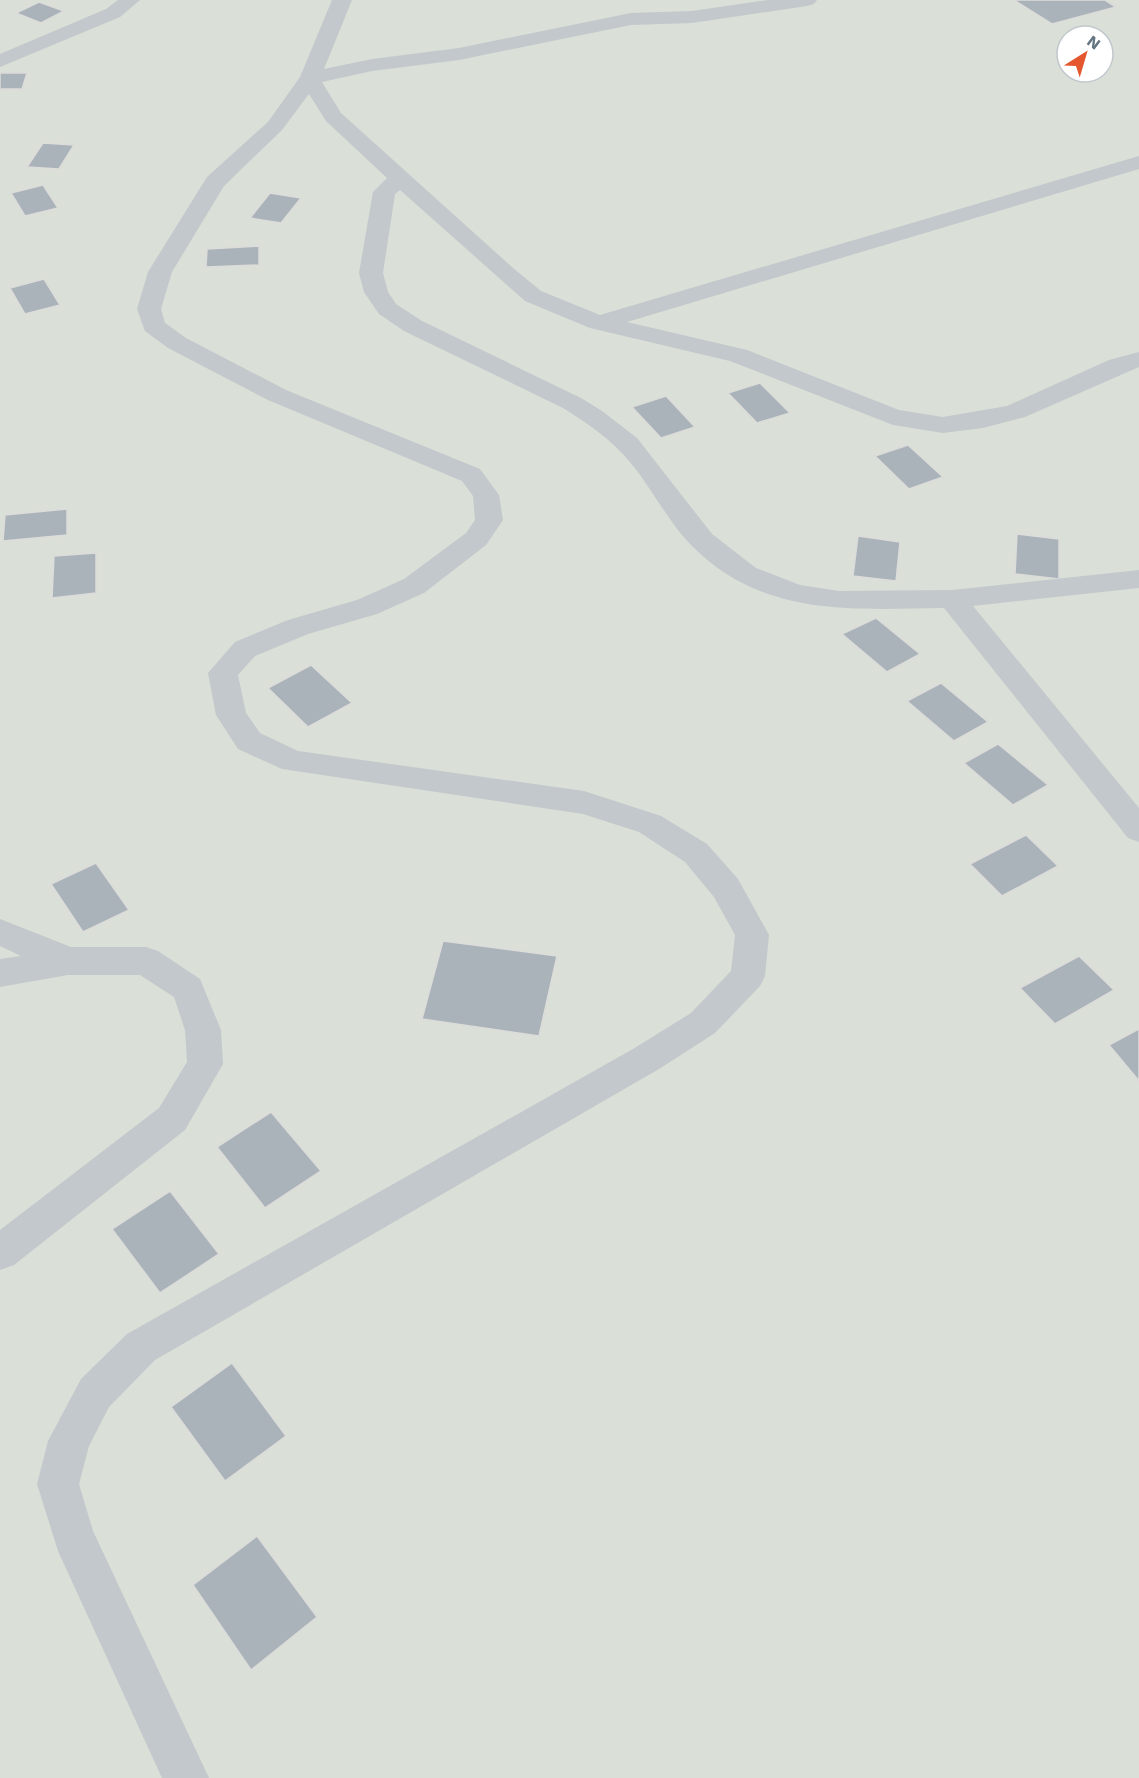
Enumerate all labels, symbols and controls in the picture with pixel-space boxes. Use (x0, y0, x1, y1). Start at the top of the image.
north arrow (1055, 24, 1115, 84)
text: N (1083, 31, 1104, 54)

